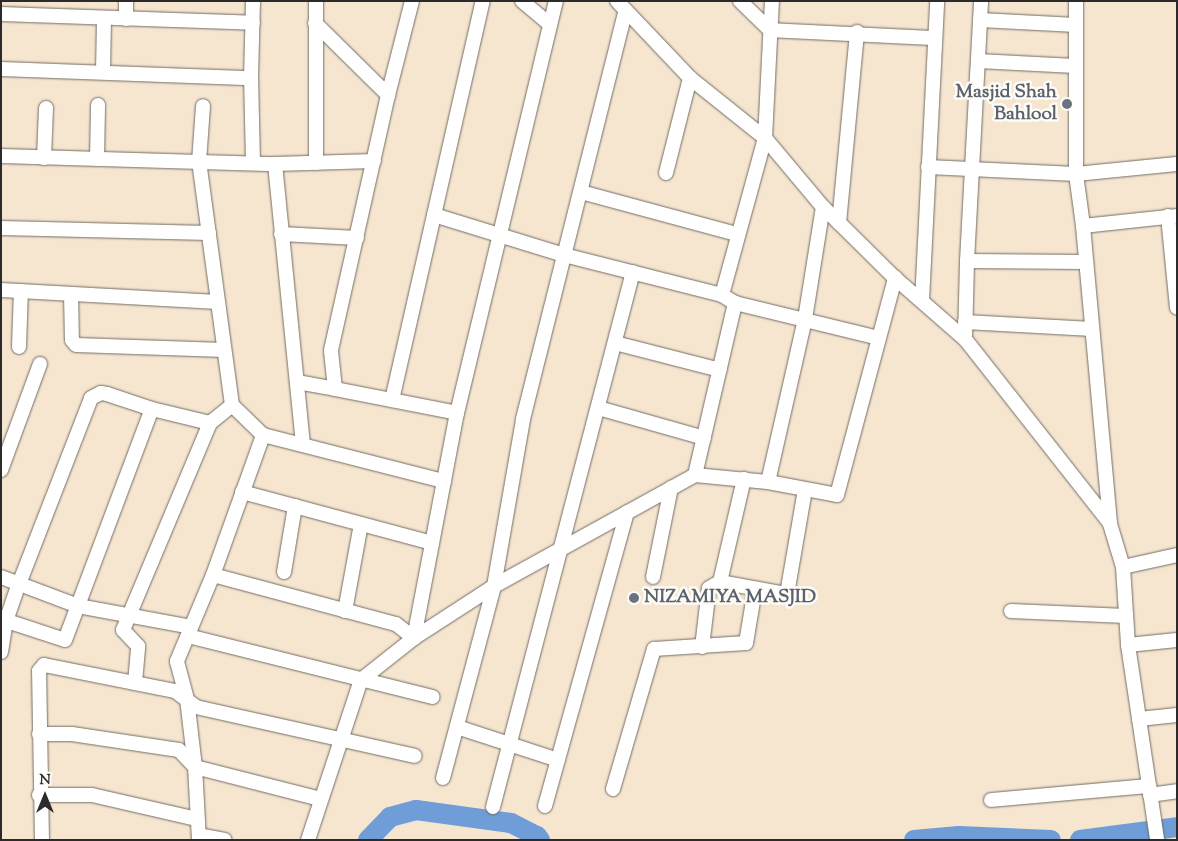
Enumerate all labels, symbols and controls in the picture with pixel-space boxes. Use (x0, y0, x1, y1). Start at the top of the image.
place label: Masjid Shah Bahlool (956, 82, 1057, 126)
marker: Masjid Shah Bahlool (1061, 98, 1073, 110)
place label: NIZAMIYA MASJID (644, 587, 816, 609)
marker: NIZAMIYA MASJID (628, 592, 640, 604)
north arrow (20, 771, 70, 821)
text: N (39, 771, 51, 791)

